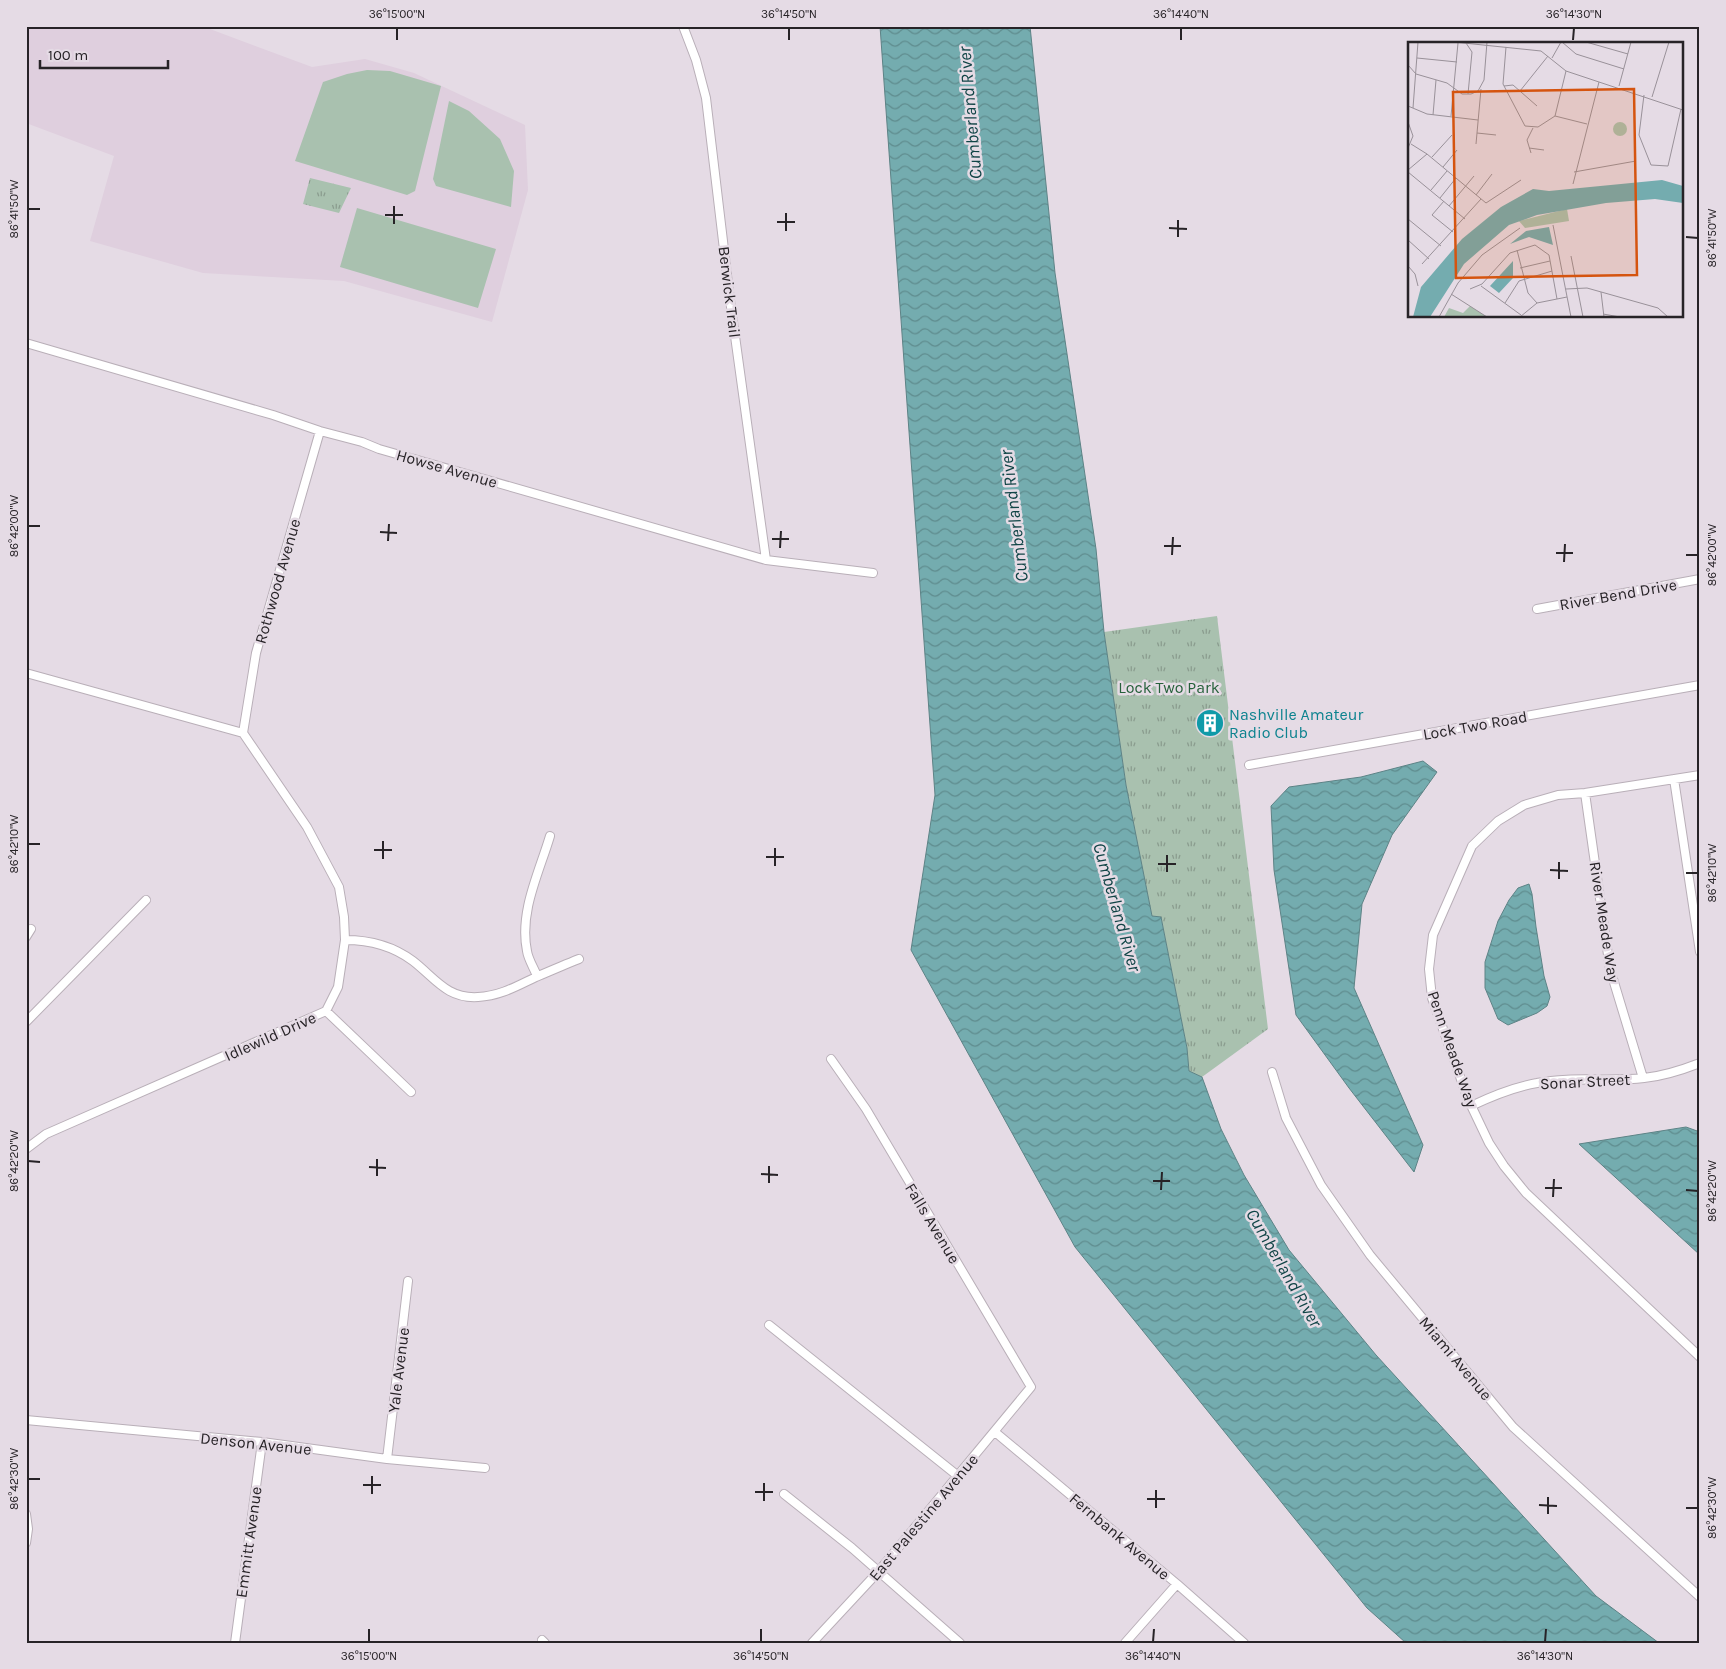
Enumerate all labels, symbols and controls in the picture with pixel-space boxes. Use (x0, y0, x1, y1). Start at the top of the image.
text: 36°15'00"N (369, 7, 425, 21)
text: 36°14'50"N (761, 7, 817, 21)
text: 36°14'40"N (1153, 7, 1209, 21)
text: 36°14'30"N (1546, 7, 1602, 21)
scale bar (40, 38, 168, 70)
inset map (1408, 42, 1684, 318)
water label: Cumberland River (953, 45, 987, 180)
text: 100 m (48, 46, 88, 64)
text: 86°41'50"W (7, 179, 21, 238)
text: 86°41'50"W (1705, 208, 1719, 267)
street label: Berwick Trail (714, 245, 745, 339)
street label: Howse Avenue (394, 445, 500, 492)
water label: Cumberland River (995, 448, 1033, 583)
text: 86°42'00"W (7, 495, 21, 557)
street label: Rothwood Avenue (251, 516, 304, 646)
text: 86°42'00"W (1705, 524, 1719, 586)
street label: River Bend Drive (1558, 575, 1678, 614)
park label: Lock Two Park (1118, 678, 1220, 697)
place label: Nashville Amateur Radio Club (1229, 705, 1363, 742)
street label: Lock Two Road (1421, 707, 1529, 744)
building icon: Nashville Amateur Radio Club (1195, 708, 1225, 738)
text: 86°42'10"W (7, 814, 21, 874)
water label: Cumberland River (1088, 840, 1146, 975)
text: 86°42'10"W (1705, 843, 1719, 903)
street label: River Meade Way (1586, 860, 1624, 985)
street label: Penn Meade Way (1424, 988, 1482, 1111)
street label: Idlewild Drive (222, 1008, 319, 1065)
street label: Sonar Street (1539, 1070, 1631, 1093)
text: 86°42'20"W (7, 1130, 21, 1192)
text: 86°42'20"W (1705, 1160, 1719, 1222)
street label: Falls Avenue (901, 1180, 964, 1267)
water label: Cumberland River (1241, 1205, 1327, 1332)
street label: Miami Avenue (1415, 1313, 1496, 1404)
street label: Yale Avenue (384, 1326, 413, 1414)
street label: Denson Avenue (199, 1428, 312, 1459)
text: 86°42'30"W (7, 1448, 21, 1510)
street label: East Palestine Avenue (865, 1450, 982, 1585)
text: 86°42'30"W (1705, 1477, 1719, 1539)
street label: Emmitt Avenue (231, 1485, 266, 1599)
street label: Fernbank Avenue (1066, 1489, 1174, 1584)
text: 36°15'00"N (341, 1649, 397, 1663)
text: 36°14'50"N (733, 1649, 789, 1663)
text: 36°14'40"N (1125, 1649, 1181, 1663)
text: 36°14'30"N (1517, 1649, 1573, 1663)

